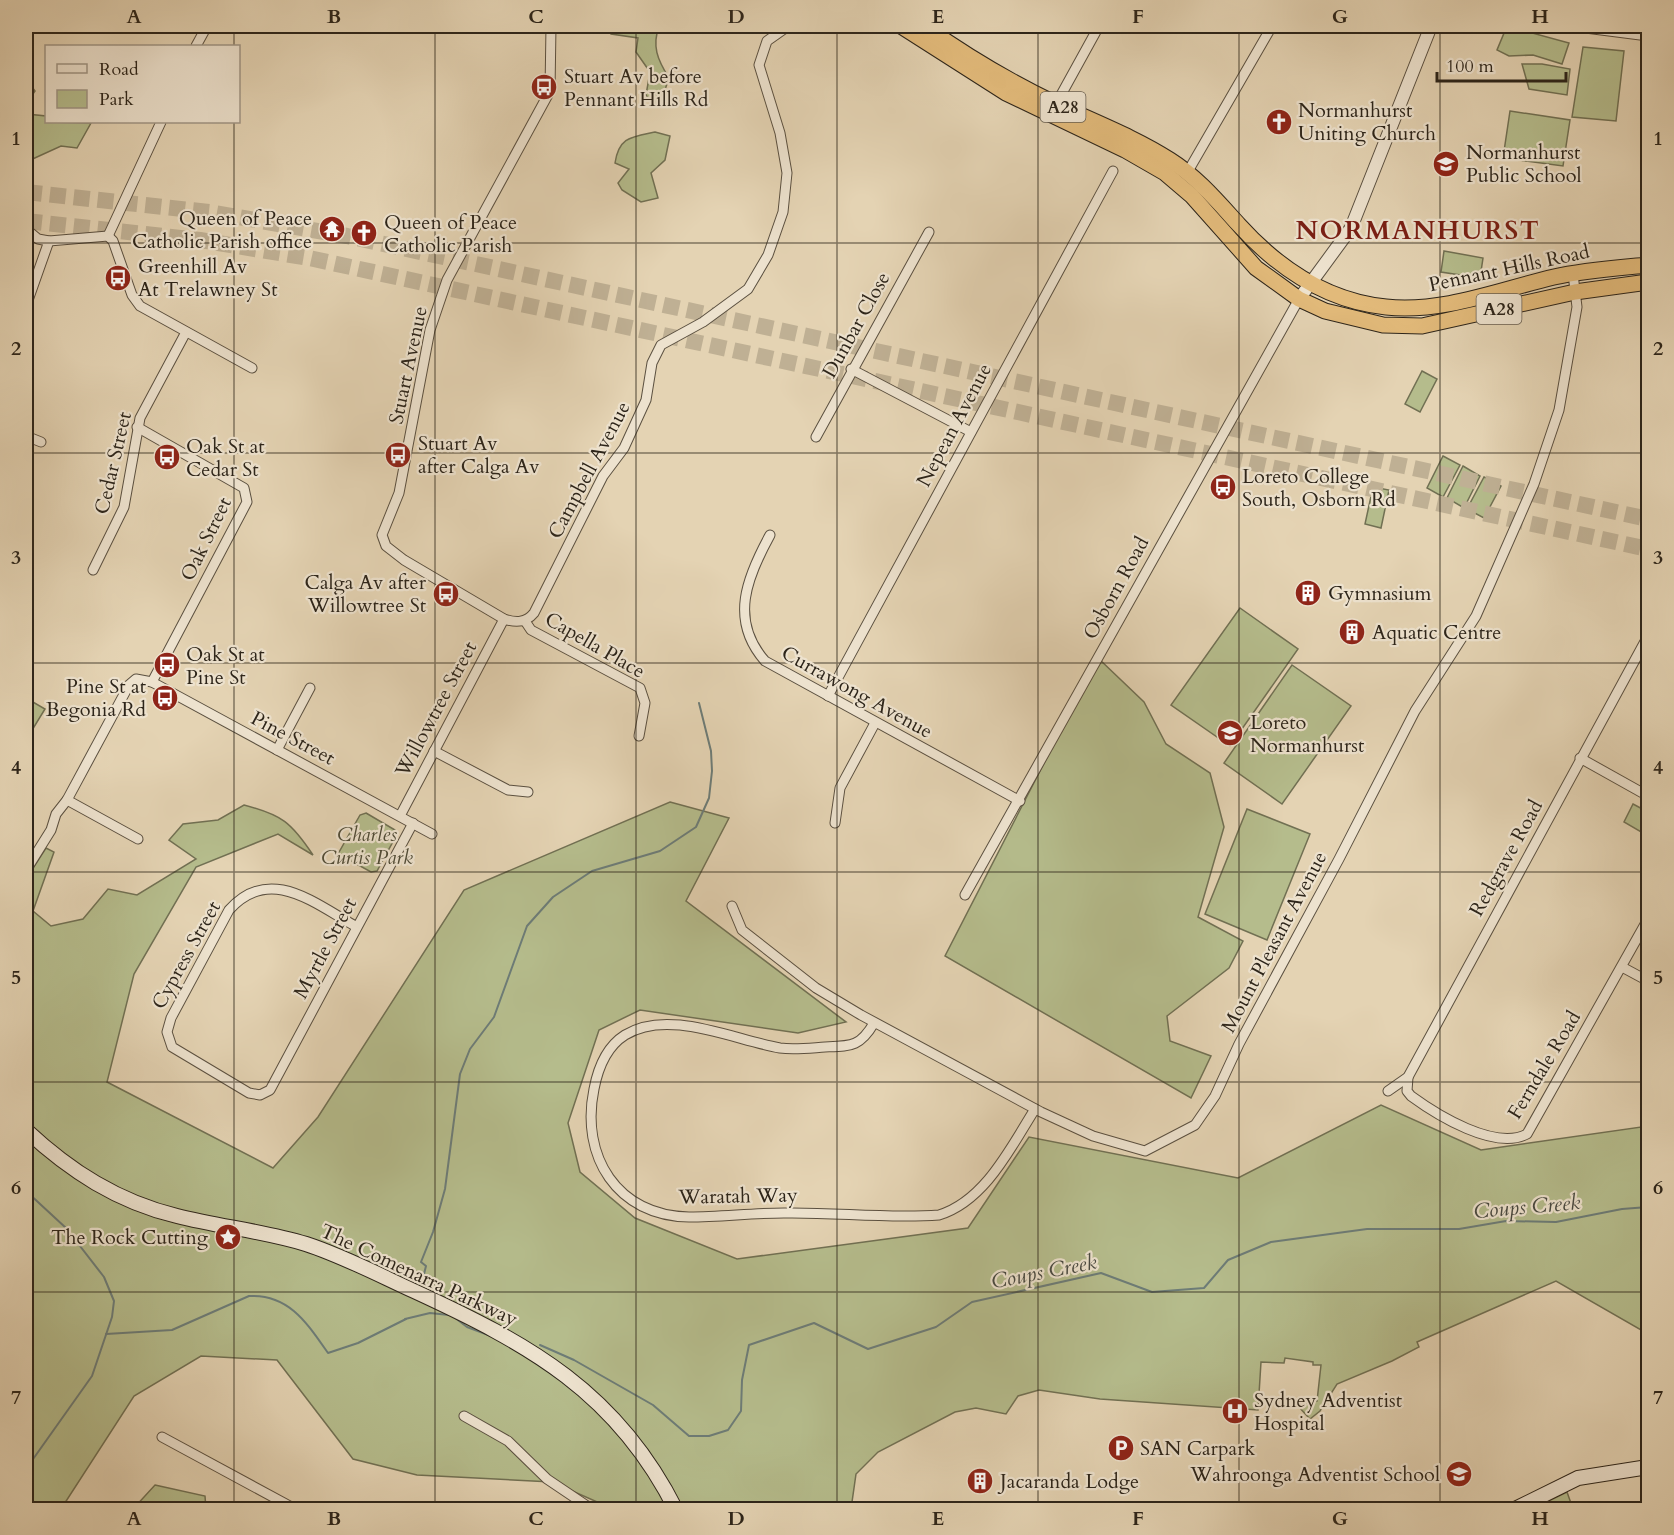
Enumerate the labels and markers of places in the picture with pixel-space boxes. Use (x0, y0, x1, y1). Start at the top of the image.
place label: Stuart Av before Pennant Hills Rd (564, 63, 709, 113)
bus stop icon: Stuart Av before Pennant Hills Rd (529, 72, 559, 102)
place label: Normanhurst Uniting Church (1298, 97, 1436, 147)
church icon: Normanhurst Uniting Church (1264, 107, 1294, 137)
place label: Normanhurst Public School (1466, 139, 1582, 189)
school or university icon: Normanhurst Public School (1431, 149, 1461, 179)
place label: Queen of Peace Catholic Parish office (132, 205, 312, 255)
place label: Queen of Peace Catholic Parish (384, 209, 517, 259)
temple icon: Queen of Peace Catholic Parish office (317, 214, 347, 244)
church icon: Queen of Peace Catholic Parish (349, 218, 379, 248)
place label: Greenhill Av At Trelawney St (138, 253, 278, 303)
bus stop icon: Greenhill Av At Trelawney St (103, 263, 133, 293)
place label: Stuart Av after Calga Av (418, 430, 540, 480)
place label: Oak St at Cedar St (186, 433, 265, 483)
bus stop icon: Stuart Av after Calga Av (383, 440, 413, 470)
bus stop icon: Oak St at Cedar St (152, 442, 182, 472)
place label: Loreto College South, Osborn Rd (1242, 463, 1396, 513)
bus stop icon: Loreto College South, Osborn Rd (1208, 472, 1238, 502)
place label: Calga Av after Willowtree St (305, 569, 427, 619)
building icon: Gymnasium (1293, 578, 1323, 608)
bus stop icon: Calga Av after Willowtree St (431, 579, 461, 609)
place label: Gymnasium (1328, 580, 1432, 607)
building icon: Aquatic Centre (1337, 617, 1367, 647)
place label: Aquatic Centre (1372, 619, 1501, 646)
place label: Oak St at Pine St (186, 641, 265, 691)
bus stop icon: Oak St at Pine St (152, 650, 182, 680)
place label: Pine St at Begonia Rd (46, 673, 147, 723)
bus stop icon: Pine St at Begonia Rd (150, 683, 180, 713)
place label: Loreto Normanhurst (1250, 709, 1365, 759)
school or university icon: Loreto Normanhurst (1215, 718, 1245, 748)
place icon: The Rock Cutting (213, 1222, 243, 1252)
place label: The Rock Cutting (51, 1224, 209, 1251)
place label: Sydney Adventist Hospital (1254, 1387, 1403, 1437)
hospital icon: Sydney Adventist Hospital (1220, 1396, 1250, 1426)
parking icon: SAN Carpark (1106, 1433, 1136, 1463)
place label: SAN Carpark (1140, 1435, 1255, 1462)
school or university icon: Wahroonga Adventist School (1444, 1459, 1474, 1489)
place label: Wahroonga Adventist School (1189, 1461, 1440, 1488)
building icon: Jacaranda Lodge (965, 1466, 995, 1496)
place label: Jacaranda Lodge (997, 1468, 1139, 1495)

